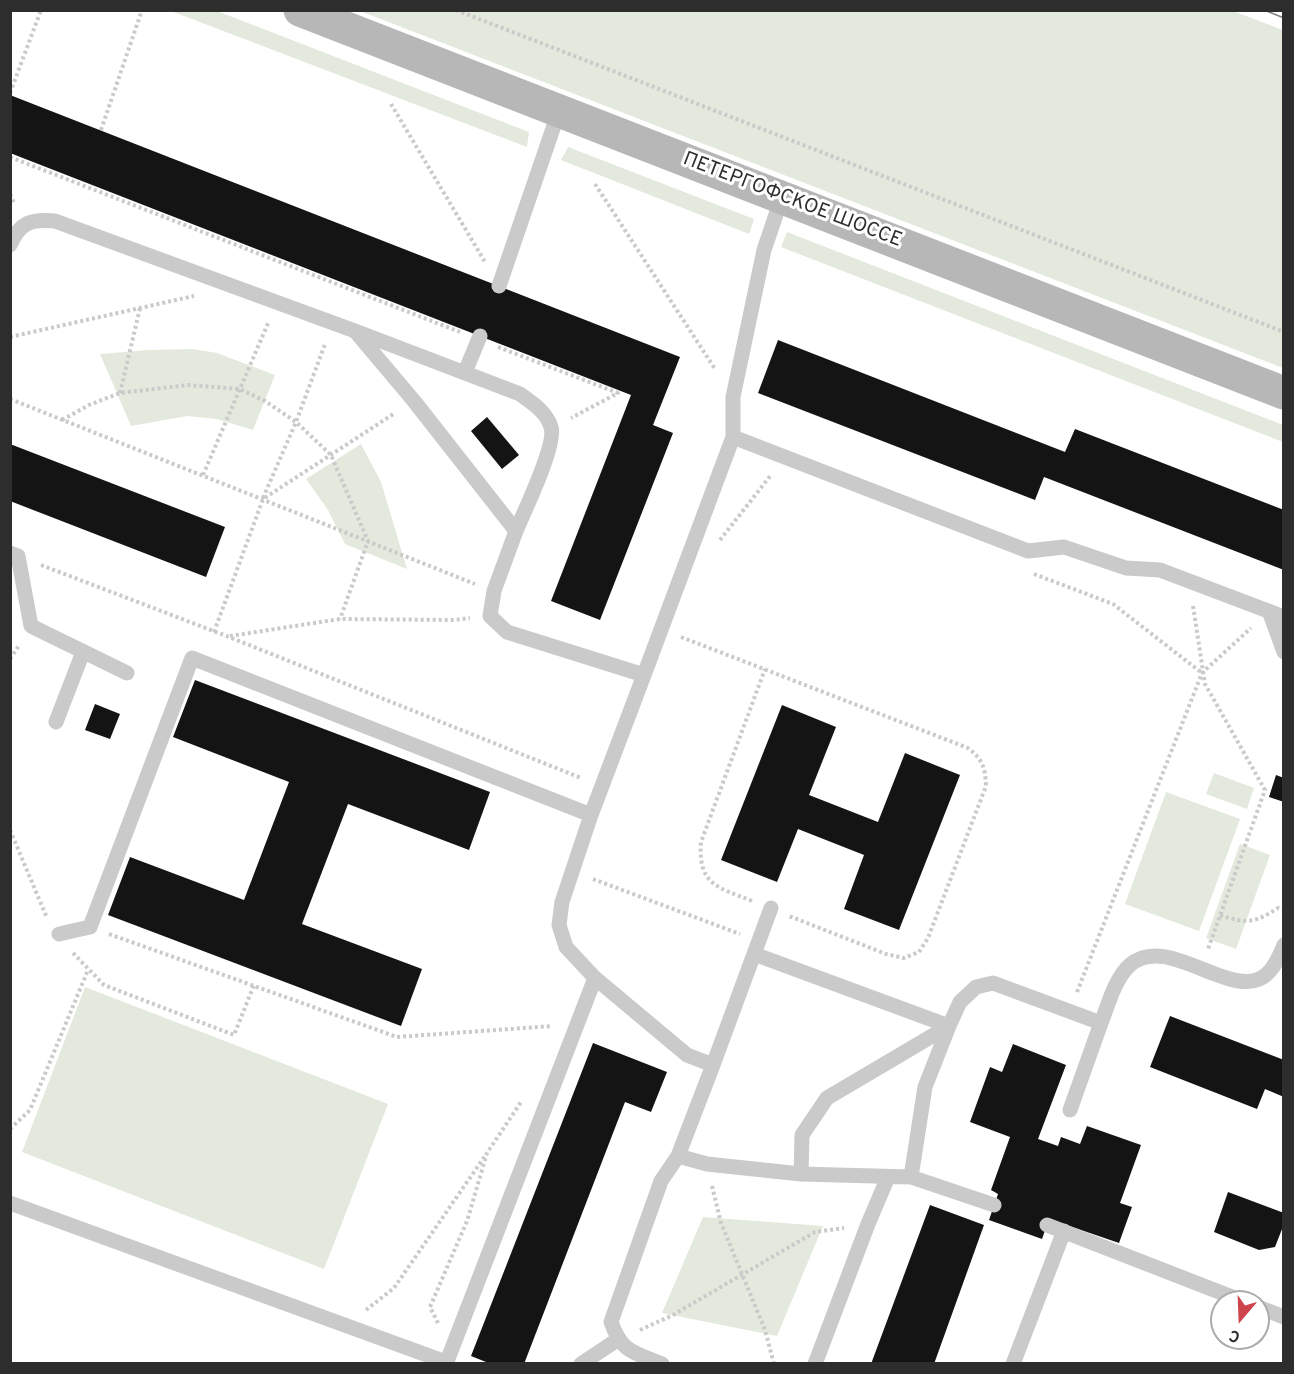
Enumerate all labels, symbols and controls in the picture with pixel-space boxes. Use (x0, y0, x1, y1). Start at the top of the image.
street label: ПЕТЕРГОФСКОЕ ШОССЕ (679, 148, 905, 254)
north arrow (1210, 1290, 1270, 1350)
text: С (1227, 1324, 1243, 1346)

